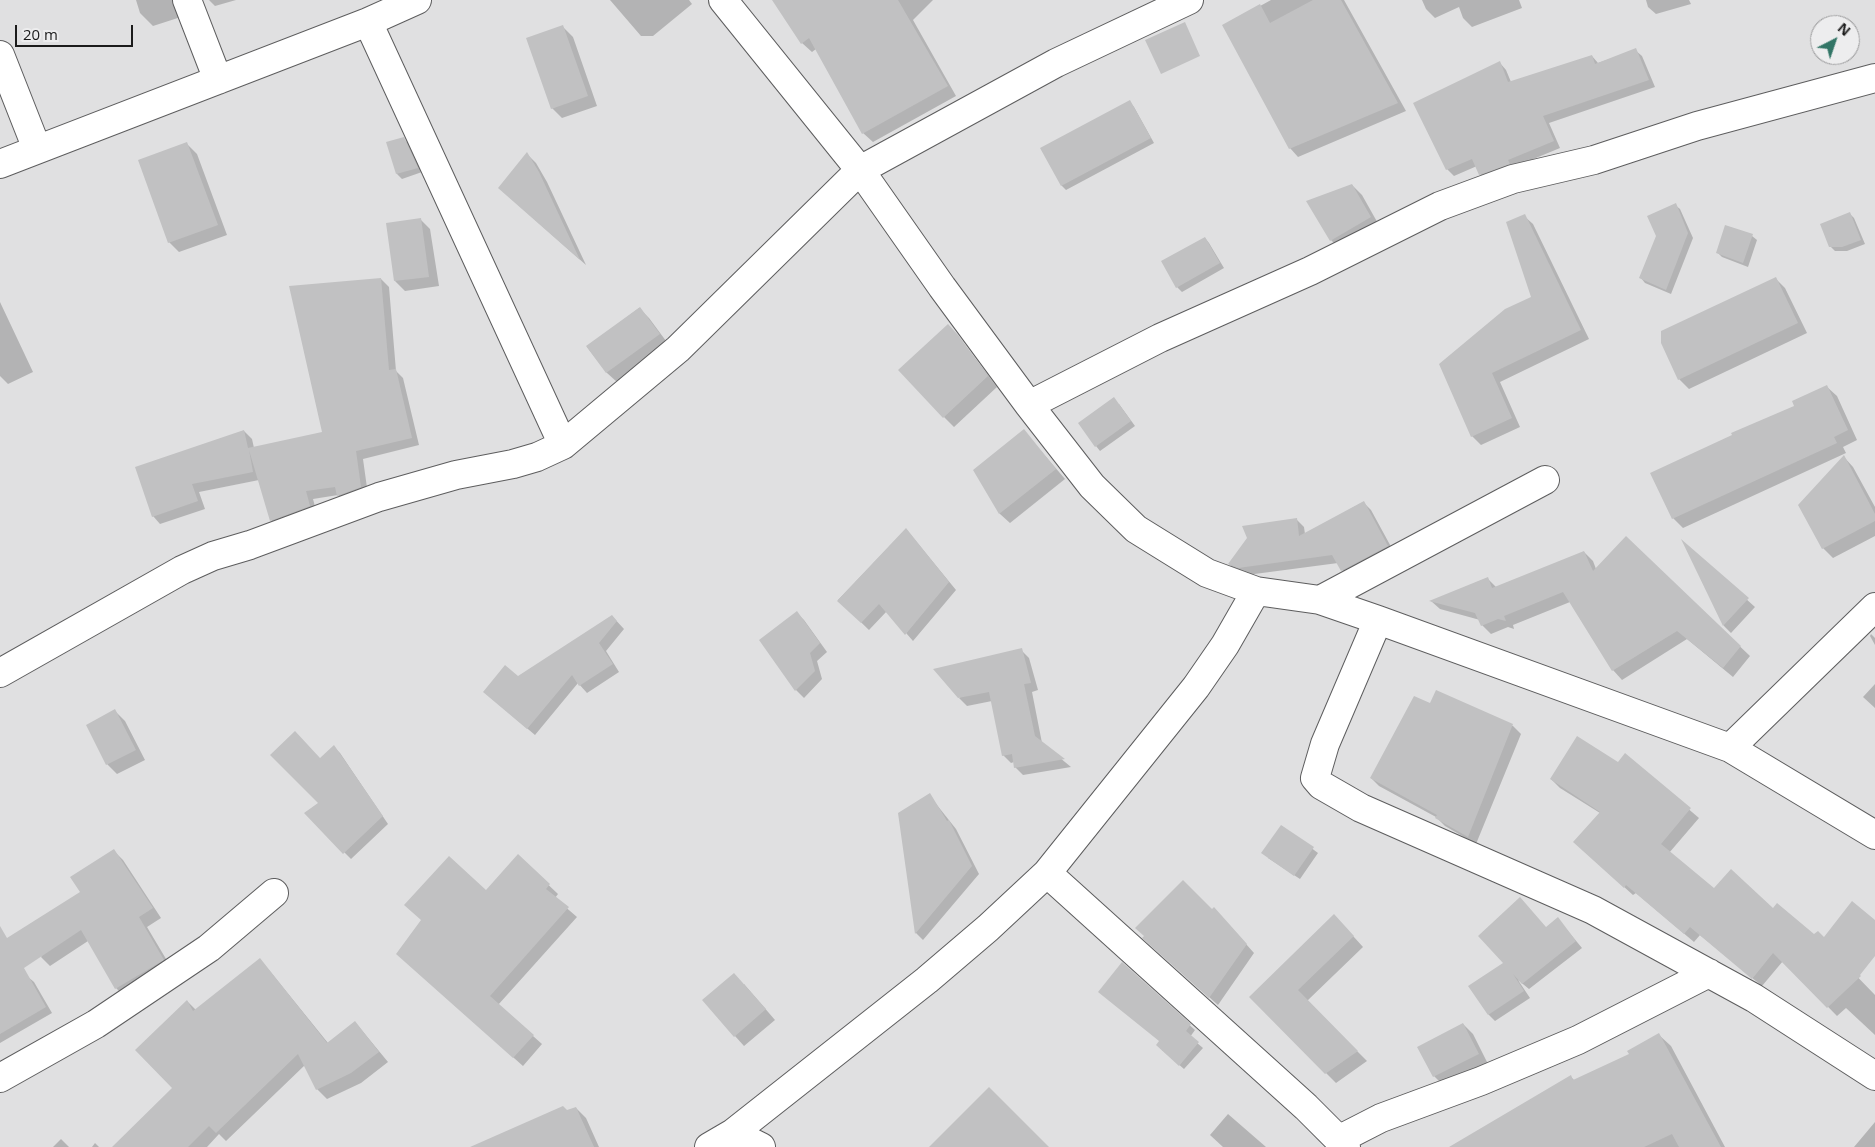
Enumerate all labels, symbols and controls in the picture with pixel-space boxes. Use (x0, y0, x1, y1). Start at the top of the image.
scale bar (18, 15, 135, 47)
north arrow (1810, 15, 1860, 65)
text: N (1834, 18, 1855, 40)
text: 20 m (23, 24, 58, 44)

